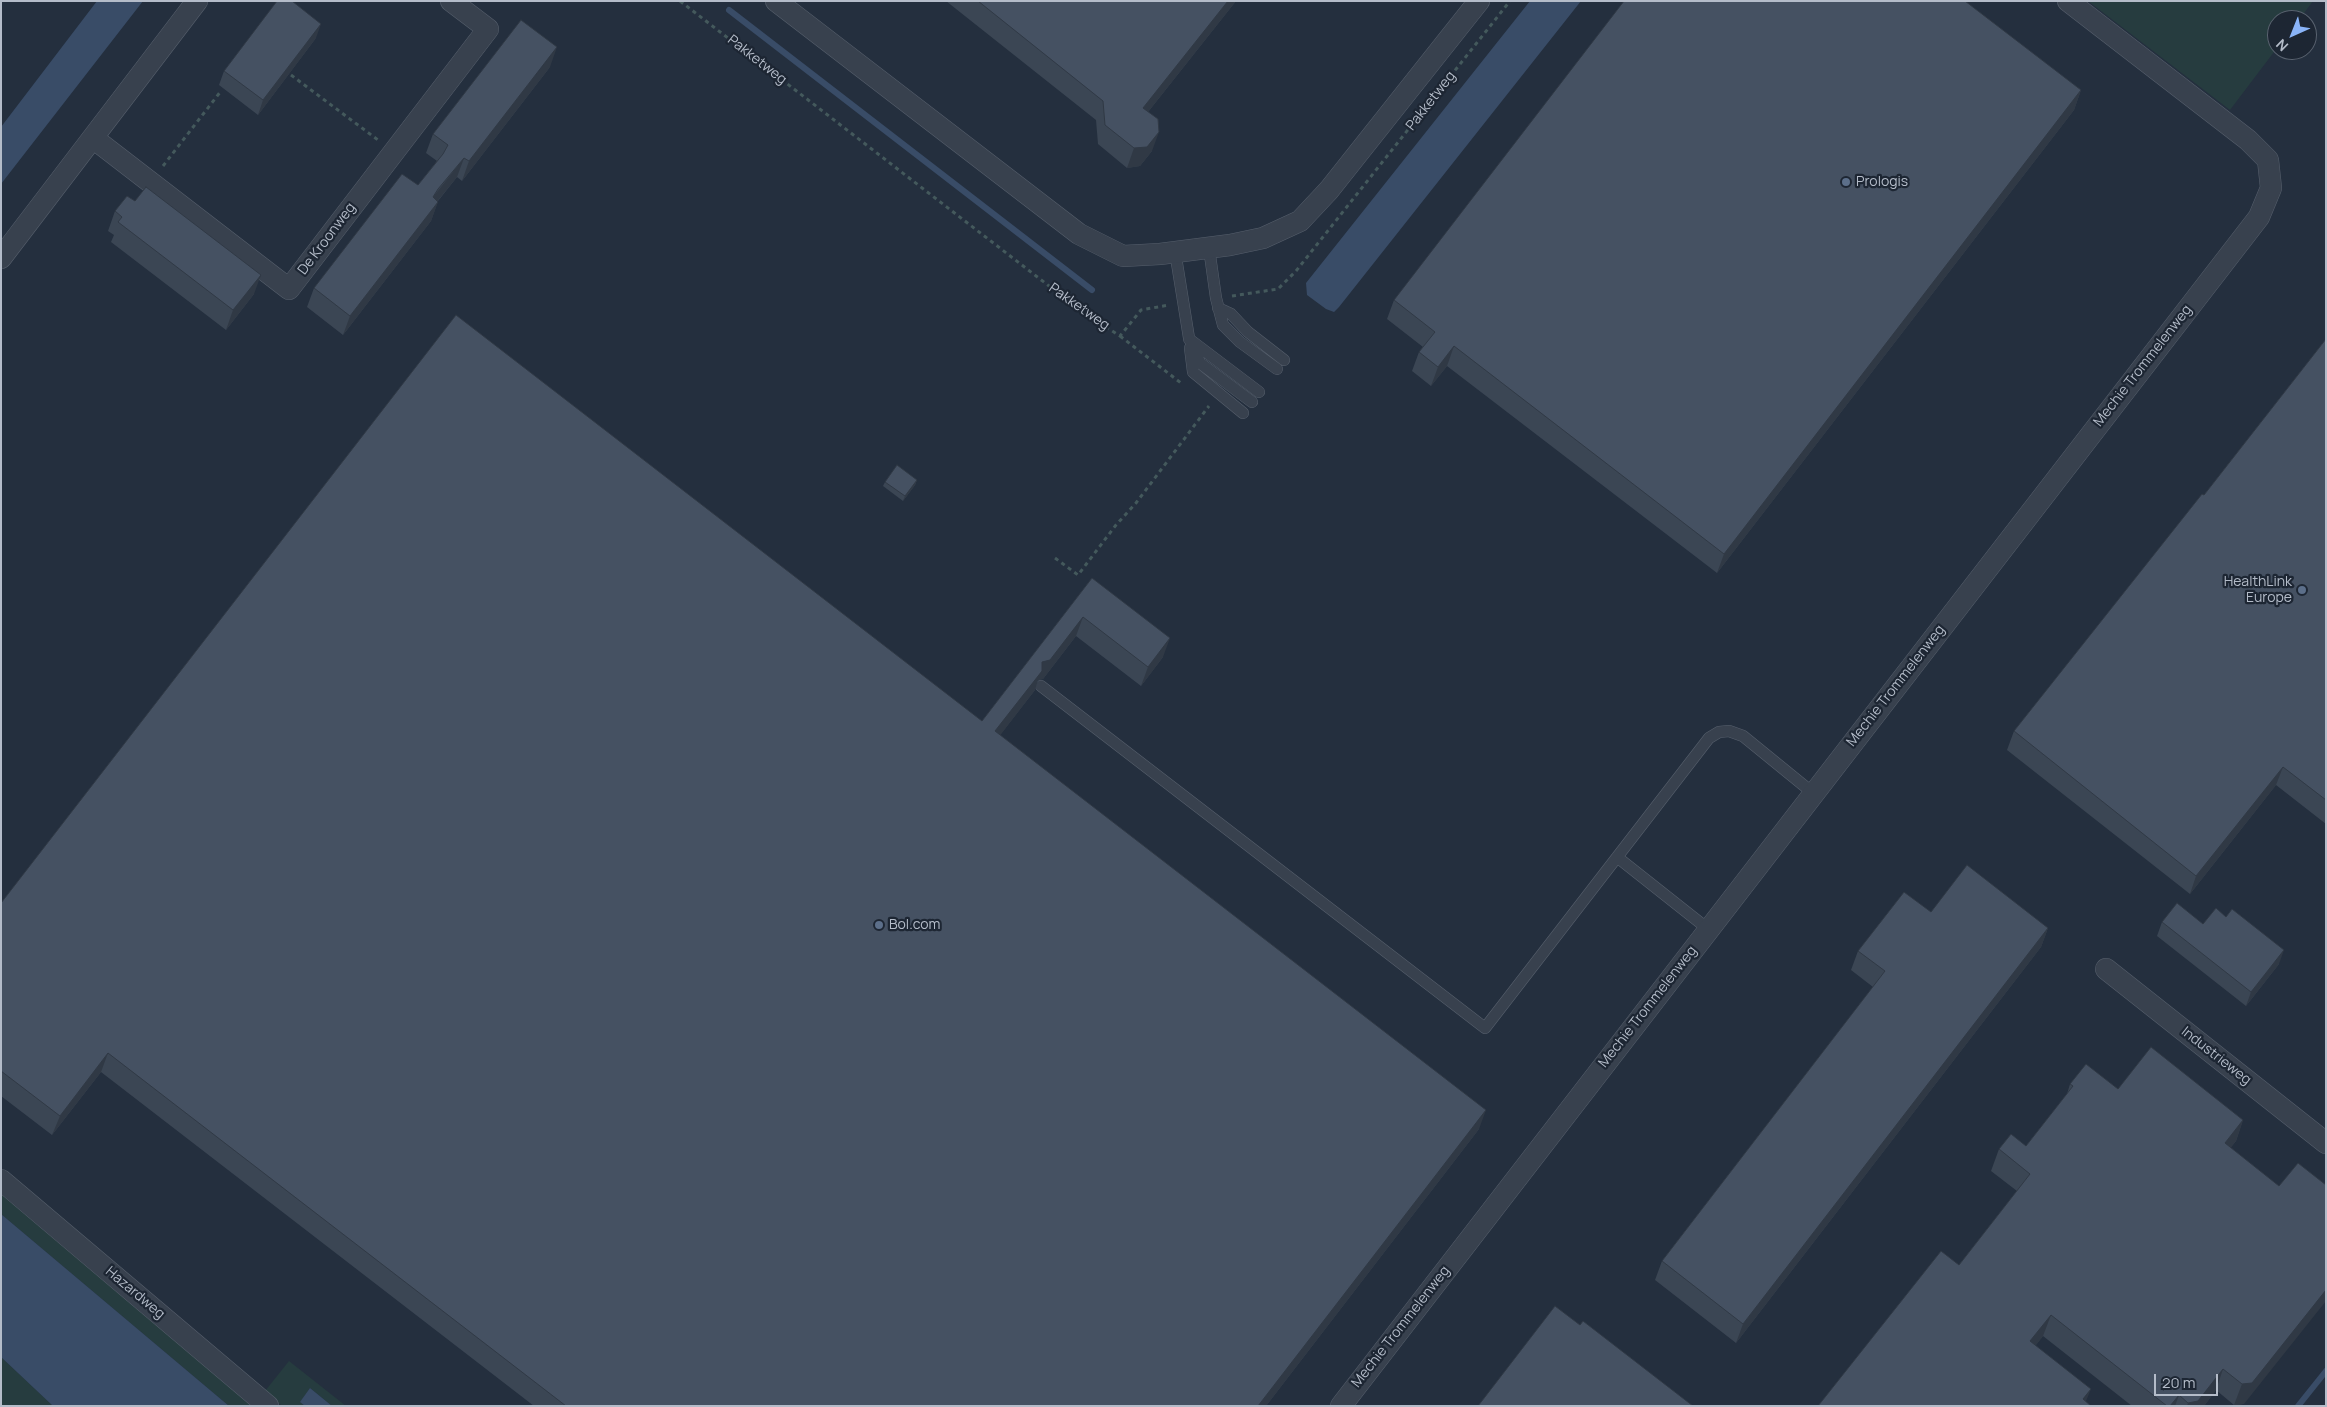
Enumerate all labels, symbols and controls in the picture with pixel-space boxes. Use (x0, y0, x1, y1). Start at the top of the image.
north arrow (2267, 10, 2317, 60)
street label: Pakketweg (724, 32, 790, 88)
text: N (2272, 35, 2292, 56)
street label: Pakketweg (1403, 68, 1459, 134)
place label: Prologis (1856, 174, 1908, 190)
marker: Prologis (1840, 176, 1852, 188)
street label: De Kroonweg (295, 200, 359, 278)
street label: Pakketweg (1045, 280, 1113, 334)
street label: Mechie Trommelenweg (2090, 302, 2196, 430)
place label: HealthLink Europe (2224, 574, 2292, 606)
marker: HealthLink Europe (2296, 584, 2308, 596)
street label: Mechie Trommelenweg (1843, 622, 1949, 750)
place label: Bol.com (889, 917, 940, 933)
marker: Bol.com (873, 919, 885, 931)
street label: Mechie Trommelenweg (1595, 943, 1701, 1071)
street label: Industrieweg (2178, 1023, 2254, 1089)
street label: Hazardweg (102, 1263, 168, 1323)
street label: Mechie Trommelenweg (1348, 1263, 1454, 1391)
scale bar (2157, 1364, 2221, 1396)
text: 20 m (2162, 1372, 2195, 1393)

